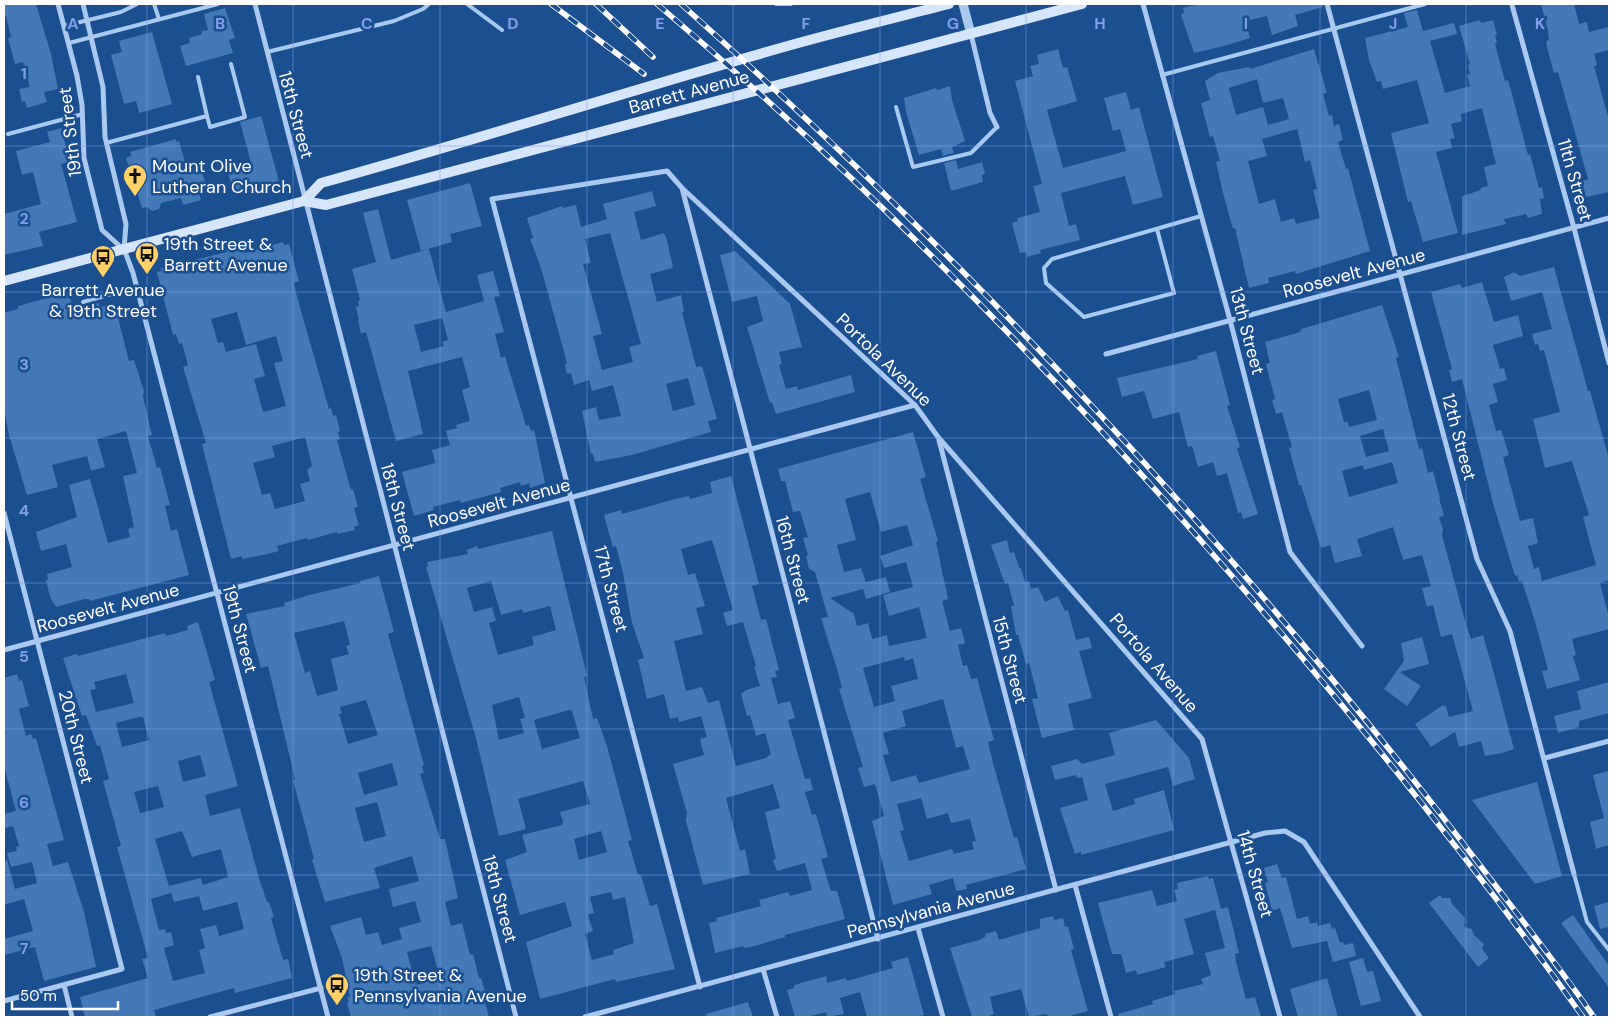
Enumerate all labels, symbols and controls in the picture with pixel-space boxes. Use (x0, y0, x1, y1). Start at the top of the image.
text: A (67, 13, 79, 34)
text: B (215, 13, 225, 34)
text: C (361, 13, 373, 34)
text: D (507, 13, 519, 34)
text: E (655, 13, 665, 34)
text: F (802, 13, 811, 34)
text: G (947, 13, 959, 34)
text: H (1094, 13, 1106, 34)
text: I (1244, 13, 1248, 34)
text: J (1389, 13, 1397, 34)
text: K (1535, 13, 1546, 34)
text: 1 (21, 63, 27, 84)
street label: Barrett Avenue (626, 64, 752, 120)
street label: 18th Street (273, 69, 319, 161)
street label: 19th Street (53, 86, 87, 178)
street label: 11th Street (1552, 136, 1598, 224)
place label: Mount Olive Lutheran Church (152, 154, 292, 199)
church icon: Mount Olive Lutheran Church (122, 163, 148, 197)
text: 2 (19, 208, 29, 229)
place label: 19th Street & Barrett Avenue (164, 232, 288, 277)
bus stop icon: 19th Street & Barrett Avenue (134, 241, 160, 275)
street label: Roosevelt Avenue (1280, 242, 1428, 304)
bus stop icon: Barrett Avenue & 19th Street (90, 244, 116, 278)
place label: Barrett Avenue & 19th Street (41, 278, 165, 323)
street label: 13th Street (1224, 285, 1270, 377)
street label: Portola Avenue (831, 308, 937, 412)
text: 3 (19, 354, 29, 375)
street label: 12th Street (1436, 391, 1482, 483)
street label: 18th Street (375, 461, 421, 553)
street label: Roosevelt Avenue (425, 472, 573, 534)
text: 4 (19, 500, 29, 521)
street label: 16th Street (770, 513, 816, 607)
street label: 17th Street (588, 543, 634, 635)
street label: Roosevelt Avenue (34, 577, 182, 639)
street label: 19th Street (217, 582, 263, 676)
street label: Portola Avenue (1104, 608, 1204, 718)
street label: 15th Street (987, 614, 1033, 706)
text: 5 (19, 646, 29, 667)
street label: 20th Street (53, 688, 99, 786)
text: 6 (19, 792, 29, 813)
street label: 14th Street (1231, 828, 1279, 920)
street label: 18th Street (477, 853, 523, 945)
street label: Pennsylvania Avenue (844, 876, 1018, 944)
text: 7 (20, 938, 29, 959)
place label: 19th Street & Pennsylvania Avenue (354, 963, 527, 1008)
bus stop icon: 19th Street & Pennsylvania Avenue (324, 972, 350, 1006)
scale bar (12, 978, 119, 1010)
text: 50 m (20, 986, 57, 1006)

